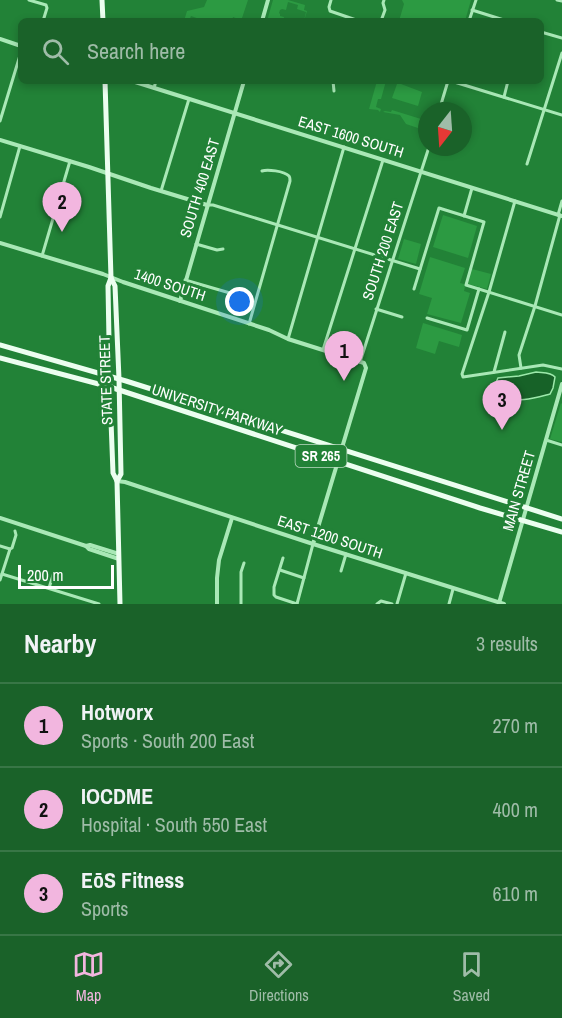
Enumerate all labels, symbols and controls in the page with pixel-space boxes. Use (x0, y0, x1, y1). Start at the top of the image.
search box (18, 18, 544, 84)
icon: search (39, 35, 72, 68)
text: Search here (87, 36, 185, 66)
north arrow (418, 102, 472, 156)
street label: EAST 1600 SOUTH (296, 111, 406, 163)
street label: SOUTH 400 EAST (174, 135, 225, 240)
pin: 2 (42, 182, 82, 232)
street label: SOUTH 200 EAST (357, 198, 409, 303)
street label: 1400 SOUTH (132, 263, 209, 306)
your location (225, 287, 254, 316)
pin: 1 (324, 332, 364, 381)
street label: STATE STREET (93, 334, 118, 425)
street label: UNIVERSITY PARKWAY (149, 378, 286, 441)
pin: 3 (482, 380, 522, 430)
road number: SR 265 (296, 445, 346, 467)
street label: MAIN STREET (497, 448, 540, 534)
street label: EAST 1200 SOUTH (275, 510, 385, 563)
scale bar (18, 562, 114, 590)
text: 200 m (27, 564, 63, 586)
text: Nearby (24, 626, 96, 661)
text: 3 results (476, 630, 538, 657)
text: Hotworx (81, 697, 153, 727)
text: 1 (39, 712, 48, 739)
text: 270 m (492, 712, 538, 739)
text: Sports · South 200 East (81, 727, 254, 754)
text: IOCDME (81, 781, 153, 811)
text: 2 (39, 796, 48, 823)
text: 400 m (492, 796, 538, 823)
text: Hospital · South 550 East (81, 811, 267, 838)
text: EōS Fitness (81, 865, 184, 895)
text: 3 (39, 880, 48, 907)
text: 610 m (492, 880, 538, 907)
text: Sports (81, 895, 128, 922)
tab: Map (72, 948, 105, 1006)
tab: Directions (249, 948, 309, 1006)
tab: Saved (453, 948, 490, 1006)

